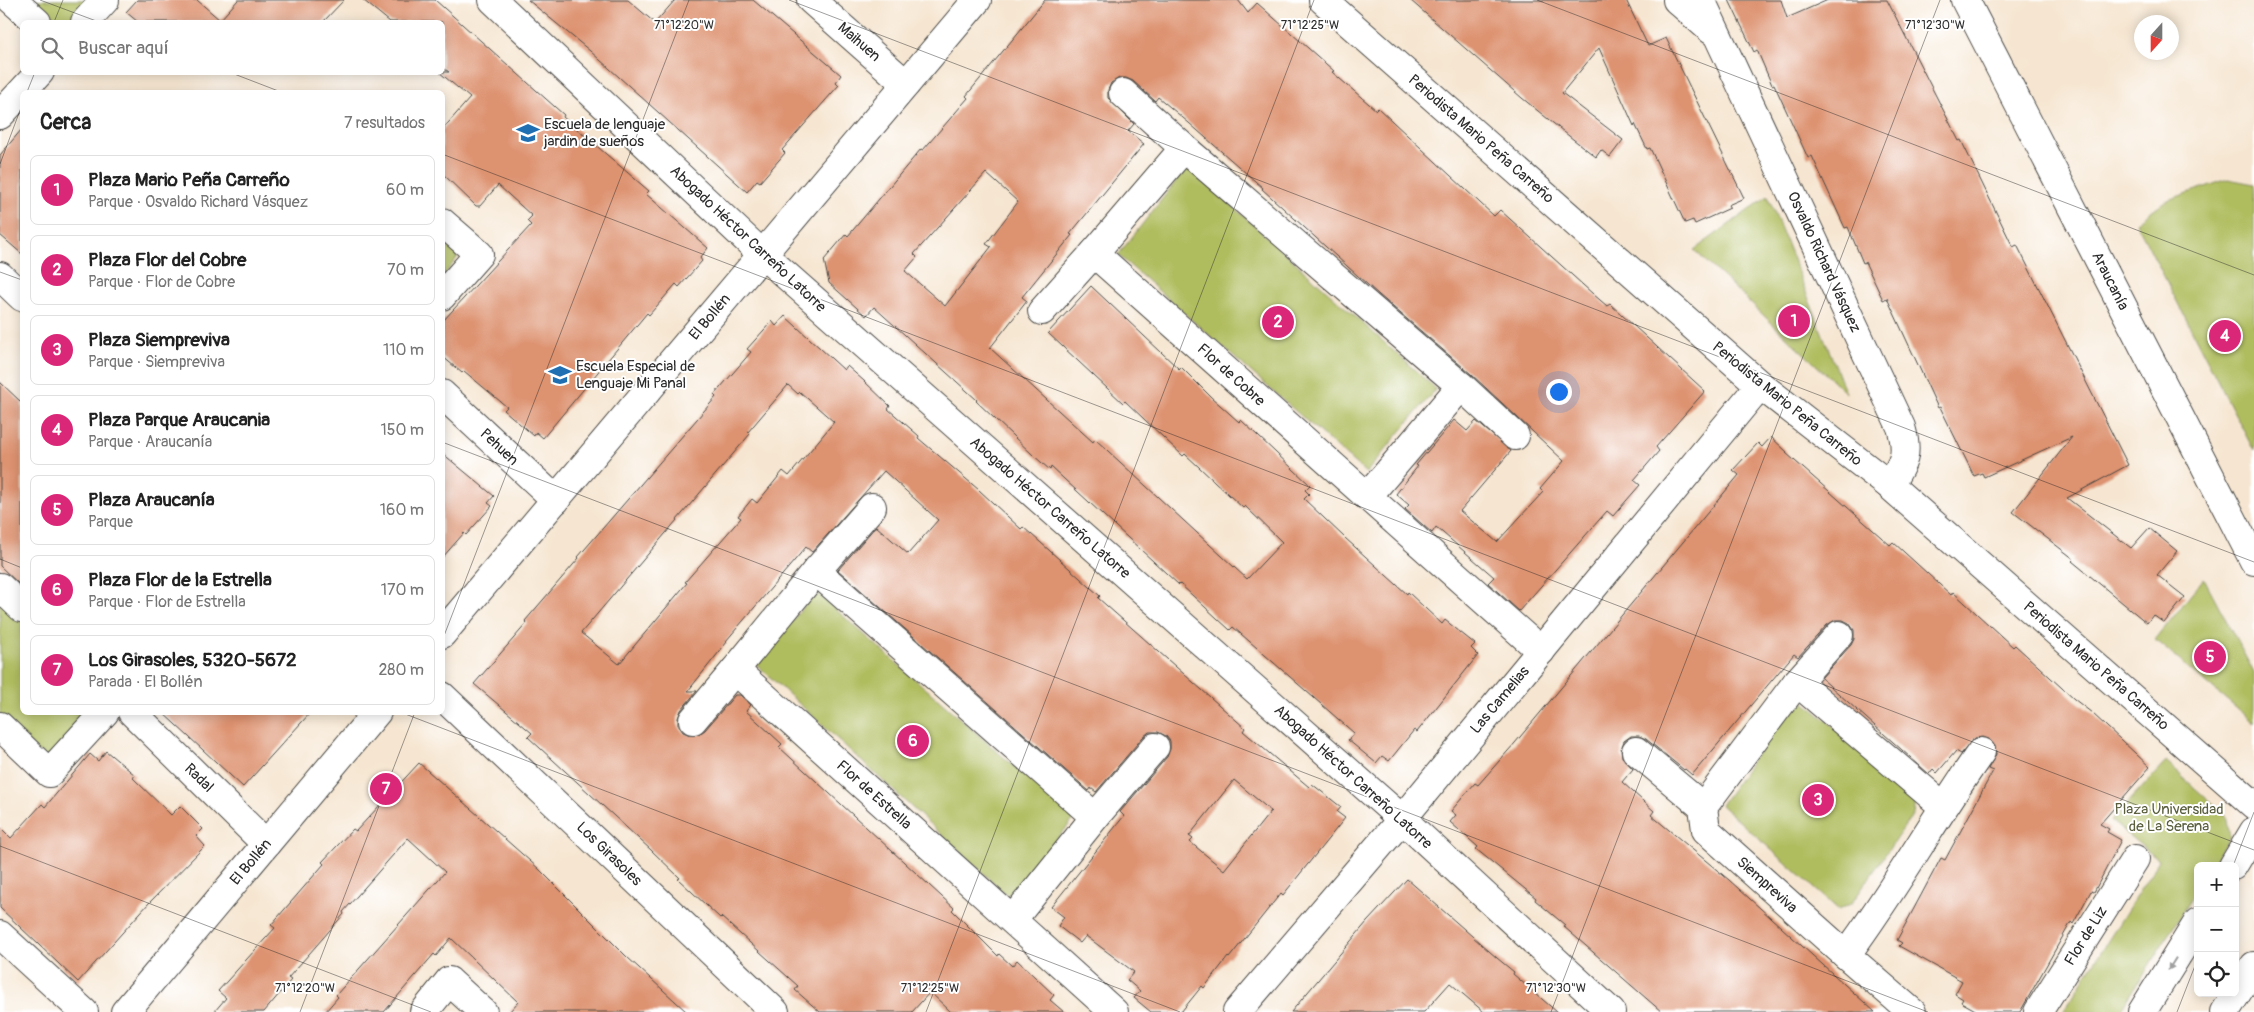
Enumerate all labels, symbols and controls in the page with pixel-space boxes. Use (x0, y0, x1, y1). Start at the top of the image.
north arrow (2134, 15, 2179, 60)
text: 71°12'20"W (654, 18, 714, 33)
street label: Maihuen (834, 18, 884, 66)
text: 71°12'25"W (1281, 18, 1339, 33)
text: 71°12'30"W (1905, 18, 1965, 33)
search box (20, 20, 445, 75)
icon: search (38, 34, 66, 62)
text: Buscar aquí (78, 36, 169, 60)
street label: Periodista Mario Peña Carreño (1404, 70, 1558, 208)
text: Cerca (40, 109, 91, 136)
text: 7 resultados (344, 113, 425, 133)
place label: Escuela de lenguaje jardin de sueños (543, 115, 666, 151)
school or university icon: Escuela de lenguaje jardin de sueños (515, 120, 541, 146)
street label: Abogado Héctor Carreño Latorre (666, 162, 831, 317)
text: Plaza Mario Peña Carreño (88, 168, 290, 192)
text: 1 (54, 180, 60, 200)
text: 60 m (386, 180, 424, 200)
street label: Osvaldo Richard Vásquez (1783, 189, 1865, 336)
text: Parque · Osvaldo Richard Vásquez (88, 192, 308, 212)
text: Plaza Flor del Cobre (88, 248, 246, 272)
street label: Araucanía (2087, 249, 2133, 313)
text: 2 (53, 260, 61, 280)
text: 70 m (387, 260, 424, 280)
text: Parque · Flor de Cobre (88, 272, 235, 292)
street label: El Bollén (685, 290, 735, 344)
pin: 1 (1778, 302, 1810, 340)
pin: 2 (1262, 303, 1294, 341)
pin: 4 (2209, 317, 2241, 355)
text: Plaza Siempreviva (88, 328, 230, 352)
street label: Periodista Mario Peña Carreño (1708, 338, 1866, 470)
text: 3 (53, 340, 61, 360)
text: 110 m (383, 340, 424, 360)
street label: Flor de Cobre (1193, 340, 1269, 411)
text: Parque · Siempreviva (88, 352, 225, 372)
place label: Escuela Especial de Lenguaje Mi Panal (576, 357, 695, 393)
school or university icon: Escuela Especial de Lenguaje Mi Panal (547, 362, 573, 388)
your location (1546, 379, 1572, 405)
text: Plaza Parque Araucania (88, 408, 270, 432)
text: 4 (52, 420, 62, 440)
text: 150 m (380, 420, 424, 440)
street label: Pehuen (476, 424, 522, 470)
text: Parque · Araucanía (88, 432, 212, 452)
street label: Abogado Héctor Carreño Latorre (966, 433, 1135, 583)
text: Plaza Araucanía (88, 488, 215, 512)
text: 5 (53, 500, 61, 520)
text: 160 m (380, 500, 424, 520)
text: Parque (88, 512, 133, 532)
text: Plaza Flor de la Estrella (88, 568, 272, 592)
text: 6 (52, 580, 62, 600)
text: 170 m (381, 580, 424, 600)
text: Parque · Flor de Estrella (88, 592, 246, 612)
street label: Periodista Mario Peña Carreño (2019, 597, 2173, 735)
pin: 5 (2194, 638, 2226, 676)
text: Los Girasoles, 5320-5672 (88, 648, 297, 672)
text: 7 (53, 660, 61, 680)
text: 280 m (378, 660, 424, 680)
street label: Las Camelias (1466, 662, 1534, 738)
text: Parada · El Bollén (88, 672, 203, 692)
street label: Abogado Héctor Carreño Latorre (1270, 701, 1437, 854)
pin: 6 (897, 722, 929, 760)
street label: Flor de Estrella (833, 756, 916, 834)
street label: Radal (180, 760, 218, 796)
pin: 7 (370, 770, 402, 808)
pin: 3 (1802, 781, 1834, 819)
park label: Plaza Universidad de La Serena (2115, 800, 2223, 836)
street label: Los Girasoles (572, 818, 646, 890)
street label: El Bollén (226, 835, 276, 889)
street label: Siempreviva (1733, 853, 1801, 917)
map controls (2194, 862, 2239, 997)
button: + (2194, 862, 2239, 907)
street label: Flor de Liz (2060, 903, 2112, 969)
button: − (2194, 907, 2239, 952)
button: locate (2194, 952, 2239, 997)
one-way arrow (2168, 957, 2177, 970)
text: 71°12'20"W (275, 981, 335, 996)
text: 71°12'25"W (901, 981, 959, 996)
text: 71°12'30"W (1526, 981, 1586, 996)

